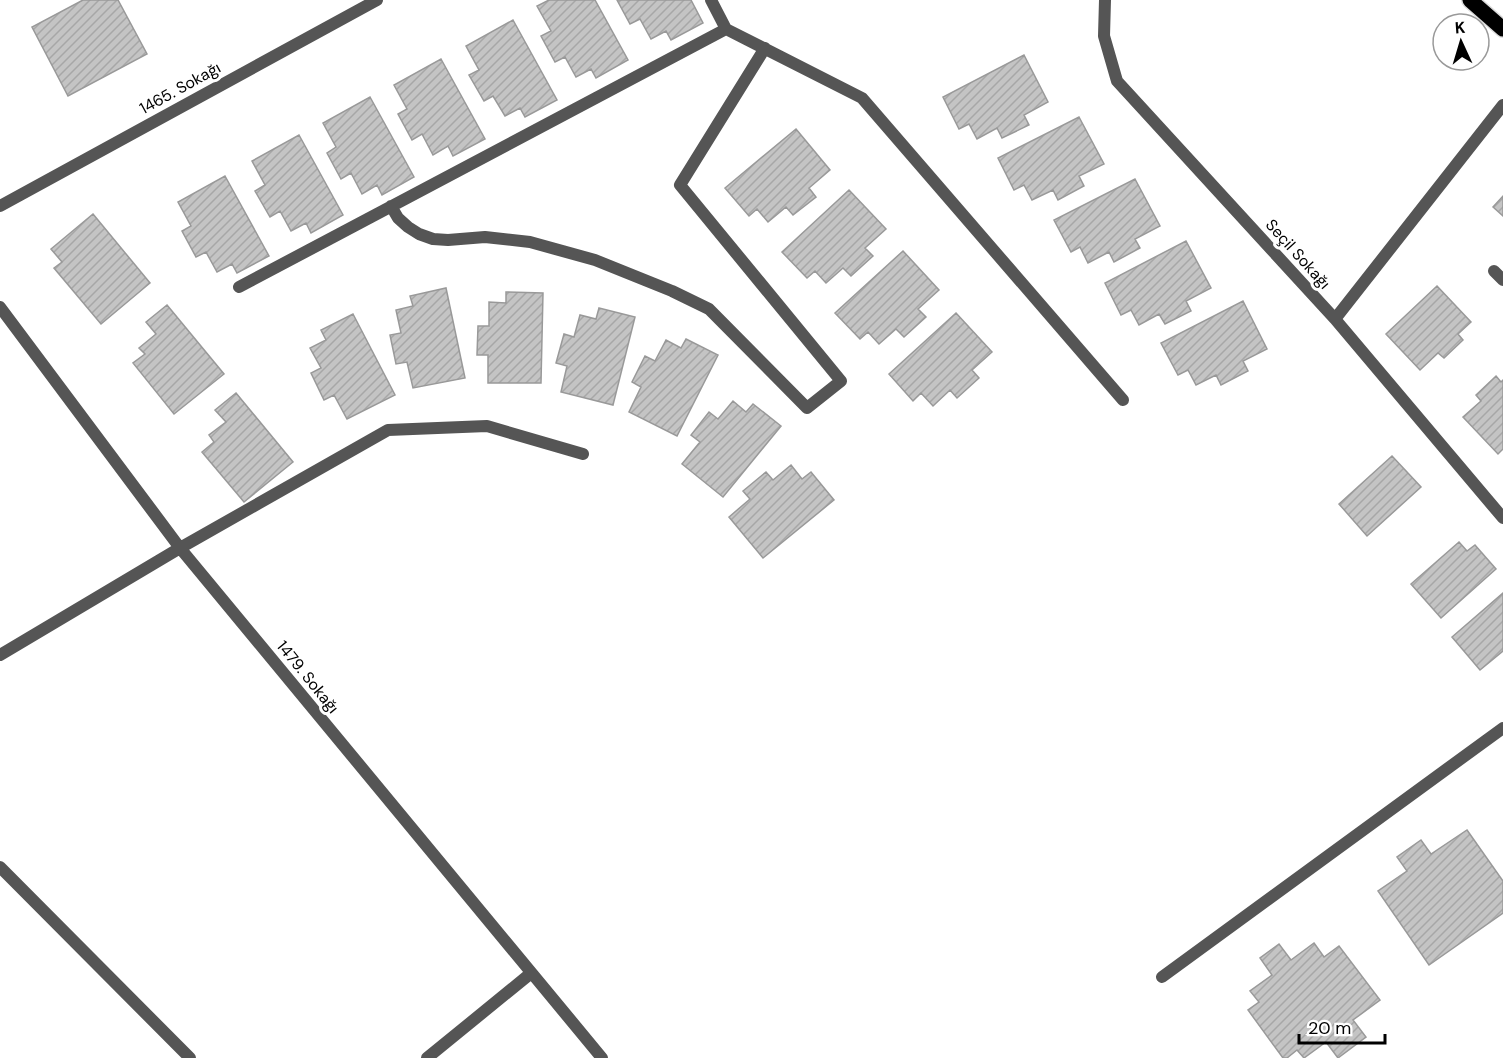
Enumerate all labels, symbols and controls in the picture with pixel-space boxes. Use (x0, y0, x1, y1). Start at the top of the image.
north arrow (1431, 12, 1491, 72)
text: K (1454, 17, 1466, 38)
street label: 1465. Sokağı (136, 57, 224, 119)
street label: Seçil Sokağı (1261, 215, 1335, 293)
street label: 1479. Sokağı (272, 636, 344, 718)
scale bar (1299, 1007, 1384, 1045)
text: 20 m (1308, 1016, 1351, 1040)

